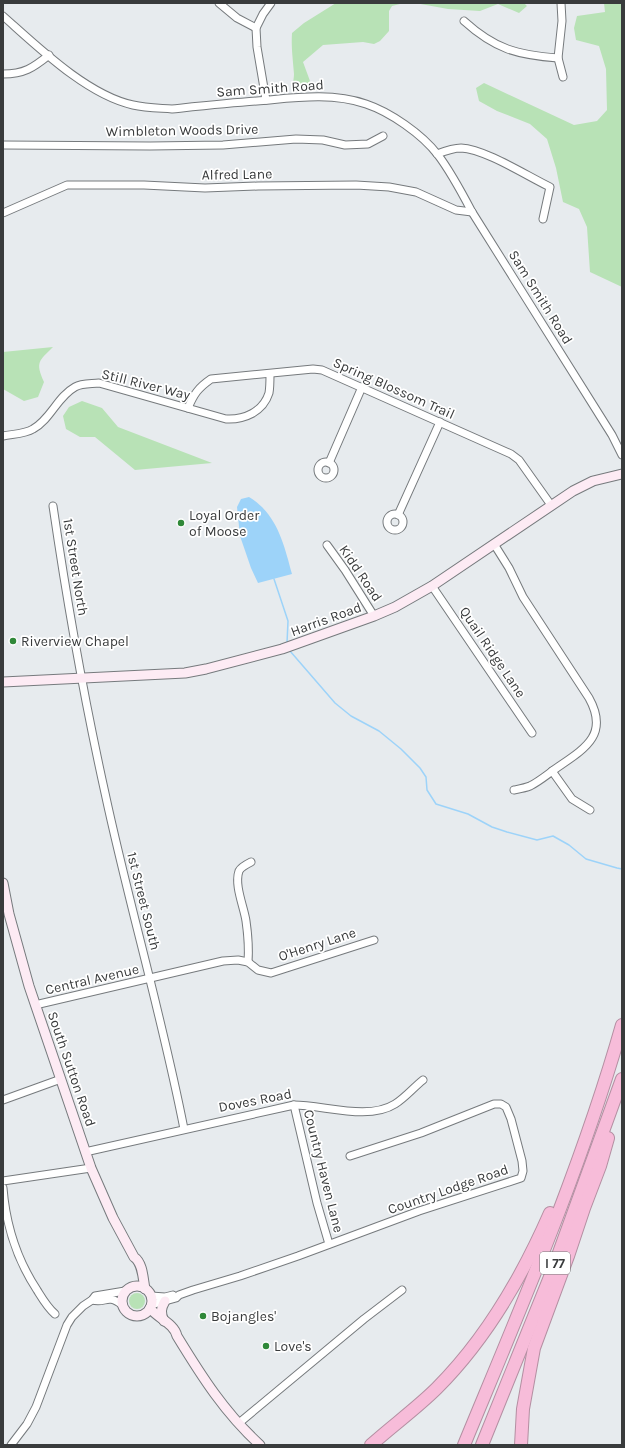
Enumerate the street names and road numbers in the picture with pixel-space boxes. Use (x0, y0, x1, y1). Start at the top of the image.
street label: Sam Smith Road (216, 76, 324, 101)
street label: Wimbleton Woods Drive (105, 121, 259, 140)
street label: Alfred Lane (202, 165, 272, 184)
street label: Sam Smith Road (505, 247, 576, 347)
street label: Spring Blossom Trail (330, 354, 457, 423)
street label: Still River Way (100, 365, 192, 404)
street label: 1st Street North (59, 517, 92, 617)
street label: Kidd Road (335, 542, 386, 605)
street label: Harris Road (288, 599, 364, 640)
street label: Quail Ridge Lane (456, 604, 529, 701)
street label: 1st Street South (123, 850, 164, 952)
street label: O'Henry Lane (276, 924, 358, 965)
street label: Central Avenue (44, 960, 141, 999)
street label: South Sutton Road (44, 1009, 99, 1129)
street label: Doves Road (217, 1085, 293, 1116)
street label: Country Haven Lane (300, 1108, 347, 1234)
street label: Country Lodge Road (386, 1161, 511, 1218)
road number: I 77 (540, 1252, 570, 1274)

